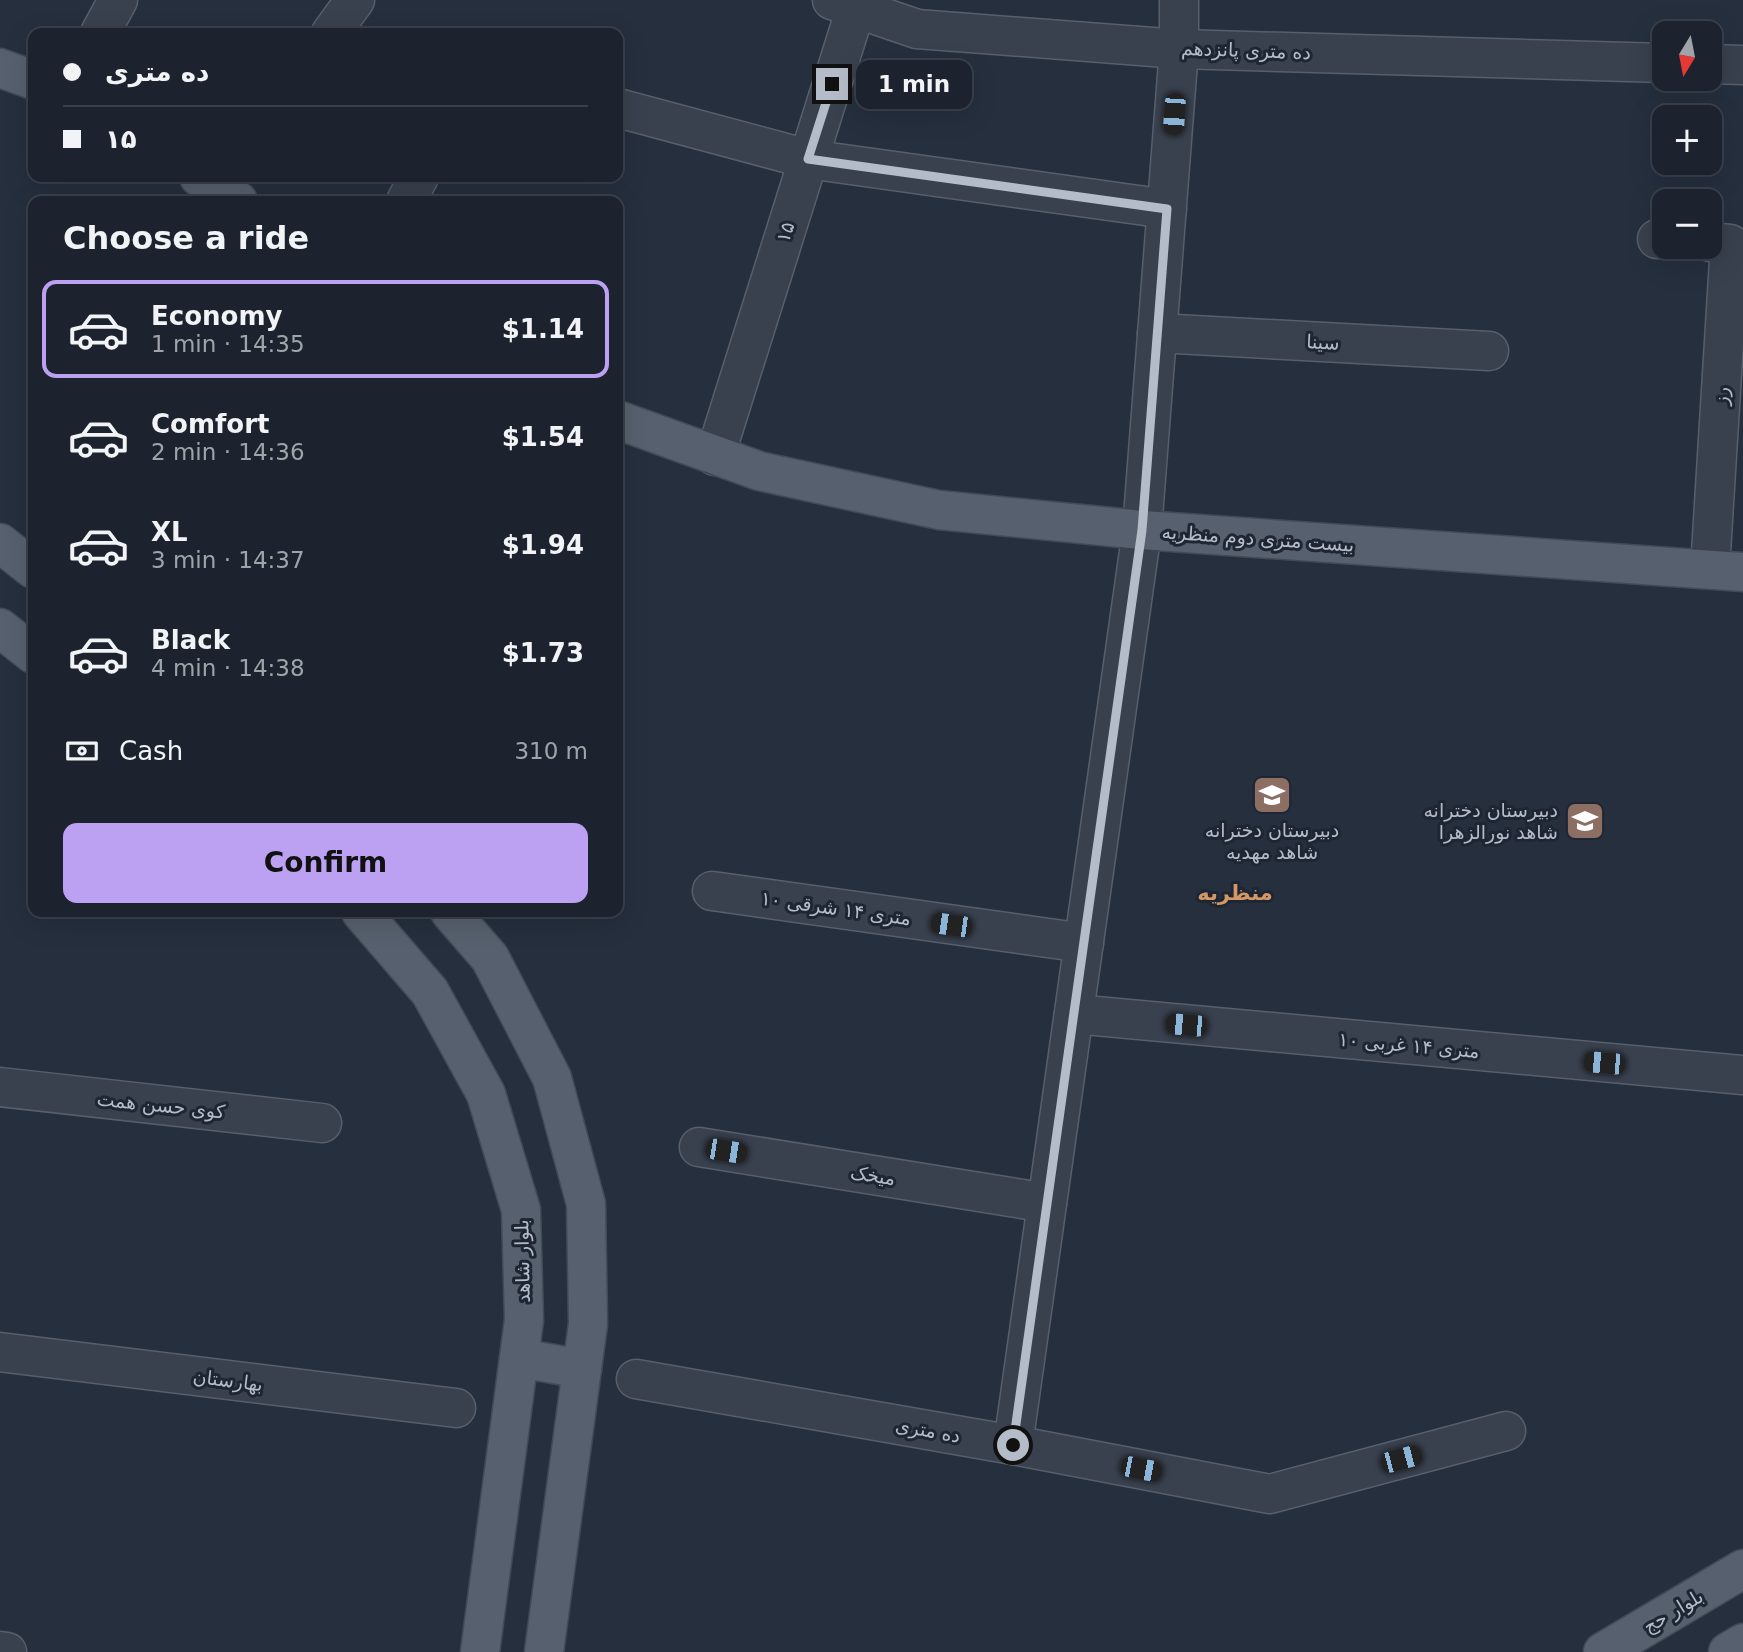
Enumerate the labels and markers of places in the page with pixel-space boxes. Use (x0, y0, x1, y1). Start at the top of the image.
school or university icon: دبیرستان دخترانه شاهد مهدیه (1251, 774, 1293, 816)
place label: دبیرستان دخترانه شاهد نورالزهرا (1423, 799, 1558, 844)
school or university icon: دبیرستان دخترانه شاهد نورالزهرا (1564, 800, 1606, 842)
place label: دبیرستان دخترانه شاهد مهدیه (1205, 819, 1339, 864)

